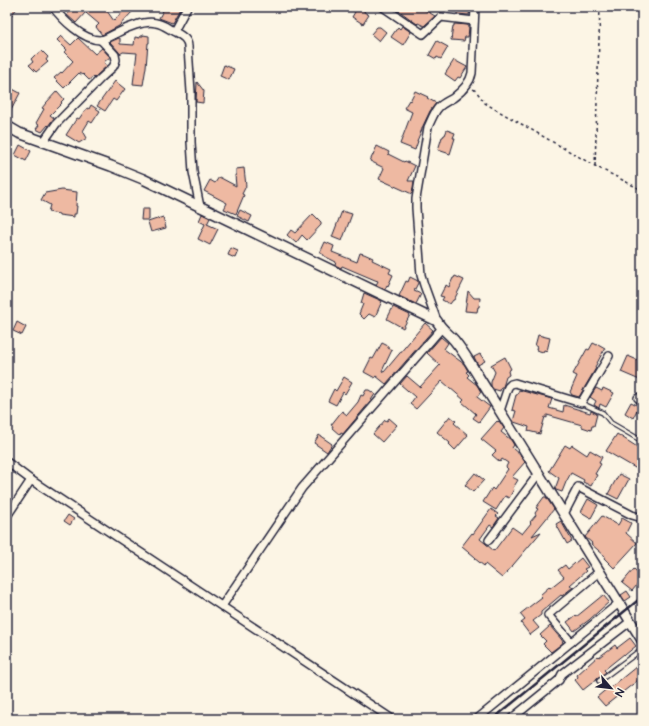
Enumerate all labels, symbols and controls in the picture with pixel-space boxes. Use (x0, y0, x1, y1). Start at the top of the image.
north arrow (591, 668, 631, 708)
text: N (611, 686, 628, 699)

